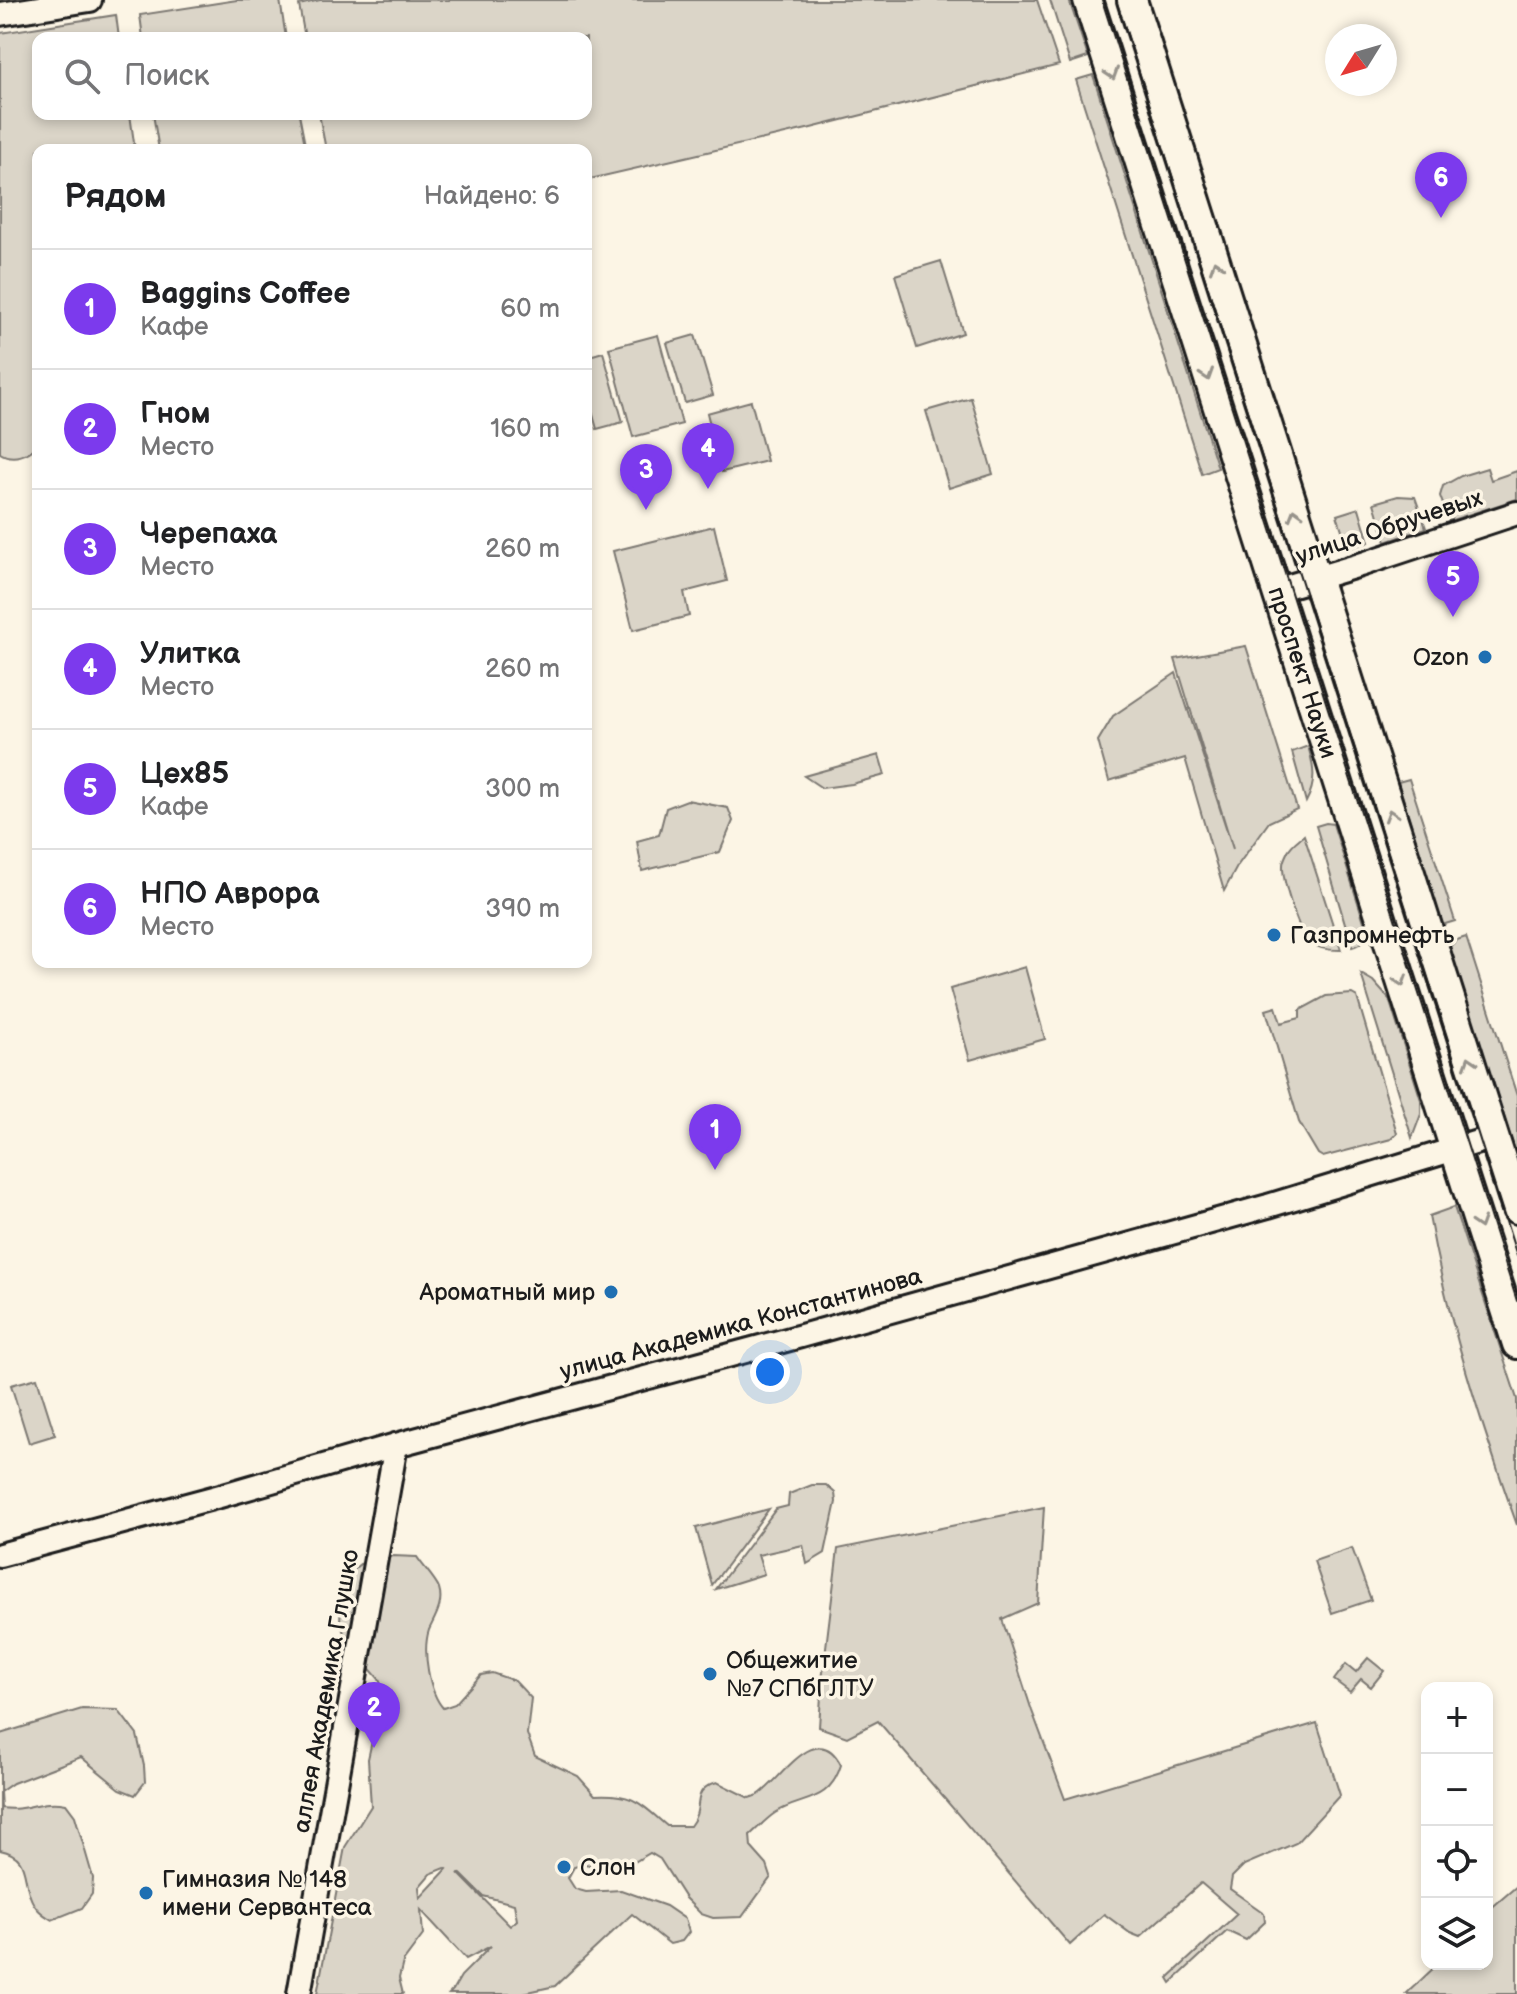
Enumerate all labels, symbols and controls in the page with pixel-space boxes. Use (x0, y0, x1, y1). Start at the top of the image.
north arrow (1325, 24, 1397, 96)
search box (32, 32, 592, 120)
icon: search (60, 54, 104, 98)
text: Поиск (124, 58, 210, 94)
one-way arrow (1103, 67, 1119, 81)
pin: 6 (1415, 152, 1467, 218)
text: Рядом (64, 176, 166, 217)
text: Найдено: 6 (424, 181, 560, 212)
one-way arrow (1210, 260, 1226, 274)
text: Baggins Coffee (140, 276, 350, 312)
text: 1 (85, 294, 95, 325)
text: 60 m (500, 294, 560, 325)
text: Кафе (140, 312, 208, 343)
one-way arrow (1198, 368, 1214, 382)
text: Гном (140, 396, 211, 432)
text: 2 (82, 414, 98, 445)
text: 160 m (490, 414, 560, 445)
pin: 4 (682, 423, 734, 489)
text: Место (140, 432, 214, 463)
pin: 3 (620, 444, 672, 510)
street label: улица Обручевых (1292, 483, 1486, 571)
one-way arrow (1288, 507, 1304, 521)
text: Черепаха (140, 516, 277, 552)
text: 3 (82, 534, 98, 565)
text: 260 m (485, 534, 560, 565)
pin: 5 (1427, 551, 1479, 617)
text: Место (140, 552, 214, 583)
street label: проспект Науки (1262, 583, 1344, 762)
text: Улитка (140, 636, 240, 672)
place label: Ozon (1413, 643, 1469, 672)
marker: Ozon (1476, 648, 1494, 666)
text: 4 (82, 654, 98, 685)
text: 260 m (485, 654, 560, 685)
text: Место (140, 672, 214, 703)
text: Цех85 (140, 756, 229, 792)
text: 5 (82, 774, 98, 805)
text: 300 m (485, 774, 560, 805)
text: Кафе (140, 792, 208, 823)
one-way arrow (1384, 808, 1400, 822)
text: НПО Аврора (140, 876, 320, 912)
text: 6 (82, 894, 98, 925)
text: 390 m (485, 894, 560, 925)
text: Место (140, 912, 214, 943)
place label: Газпромнефть (1290, 921, 1454, 950)
marker: Газпромнефть (1265, 926, 1283, 944)
one-way arrow (1392, 974, 1408, 988)
one-way arrow (1464, 1056, 1480, 1070)
pin: 1 (689, 1104, 741, 1170)
one-way arrow (1470, 1216, 1486, 1230)
street label: улица Академика Константинова (557, 1262, 925, 1386)
place label: Ароматный мир (418, 1278, 595, 1307)
marker: Ароматный мир (602, 1283, 620, 1301)
your location (750, 1352, 790, 1392)
street label: аллея Академика Глушко (287, 1547, 365, 1835)
place label: Общежитие №7 СПбГЛТУ (726, 1646, 874, 1703)
marker: Общежитие №7 СПбГЛТУ (701, 1665, 719, 1683)
pin: 2 (348, 1682, 400, 1748)
map controls (1421, 1682, 1493, 1970)
button: + (1421, 1682, 1493, 1754)
button: − (1421, 1754, 1493, 1826)
button: locate (1421, 1826, 1493, 1898)
place label: Слон (580, 1853, 636, 1882)
marker: Слон (555, 1858, 573, 1876)
place label: Гимназия № 148 имени Сервантеса (162, 1865, 372, 1922)
marker: Гимназия № 148 имени Сервантеса (137, 1884, 155, 1902)
button: layers (1421, 1898, 1493, 1970)

